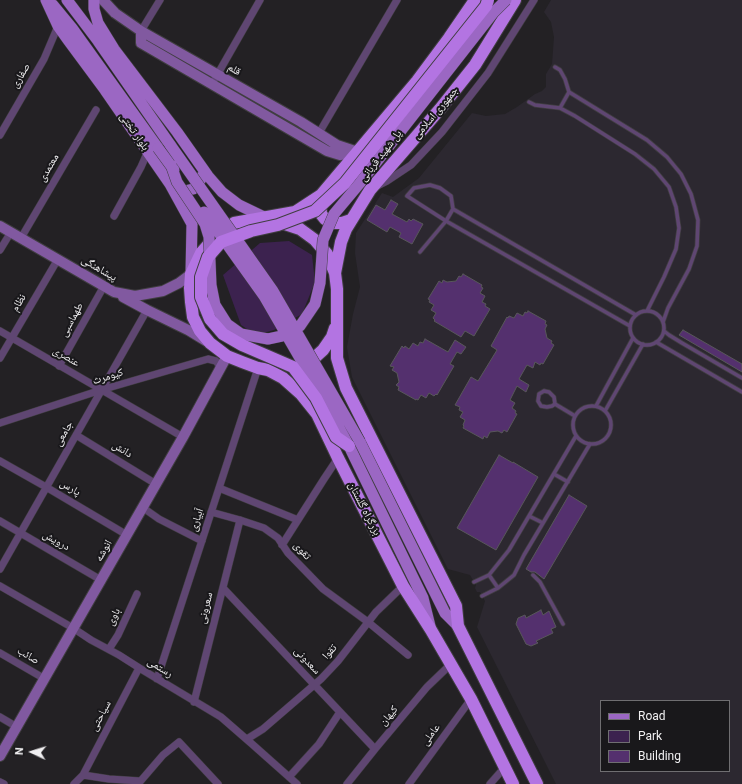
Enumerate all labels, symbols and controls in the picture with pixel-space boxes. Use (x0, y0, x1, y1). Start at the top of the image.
street label: صفاری (8, 61, 34, 91)
street label: قلم (225, 61, 243, 79)
street label: جمهوری اسلامی (410, 84, 462, 142)
street label: بلوار تختی (116, 111, 152, 153)
street label: پل شهید قربانی (357, 128, 405, 184)
street label: معتمدی (36, 152, 62, 184)
street label: پیشاهنگی (79, 253, 119, 285)
street label: نظام (9, 292, 29, 314)
street label: طهماسبی (57, 301, 87, 339)
street label: عنصری (50, 344, 82, 370)
street label: کیومرث (91, 366, 125, 388)
street label: جامعی (52, 419, 76, 449)
street label: دانش (109, 439, 135, 461)
street label: پارس (57, 477, 83, 499)
street label: بزرگراه گلستان (345, 480, 383, 538)
street label: آبیاری (187, 507, 207, 533)
street label: درویش (40, 528, 72, 554)
street label: انوشه (93, 538, 115, 564)
street label: تقوی (290, 539, 314, 563)
street label: سعرونی (196, 591, 216, 625)
street label: باوی (104, 606, 124, 628)
street label: تقوا (320, 642, 340, 662)
street label: صائب (15, 644, 41, 668)
street label: سعدونی (291, 645, 323, 677)
street label: رستمی (145, 655, 175, 681)
street label: سیاحتی (88, 699, 114, 733)
legend (600, 700, 730, 772)
street label: کیهان (377, 703, 401, 729)
text: Road (638, 709, 666, 723)
street label: عاملی (419, 722, 443, 748)
text: Park (638, 729, 662, 743)
north arrow (12, 732, 52, 772)
text: N (13, 747, 26, 755)
text: Building (638, 749, 681, 763)

